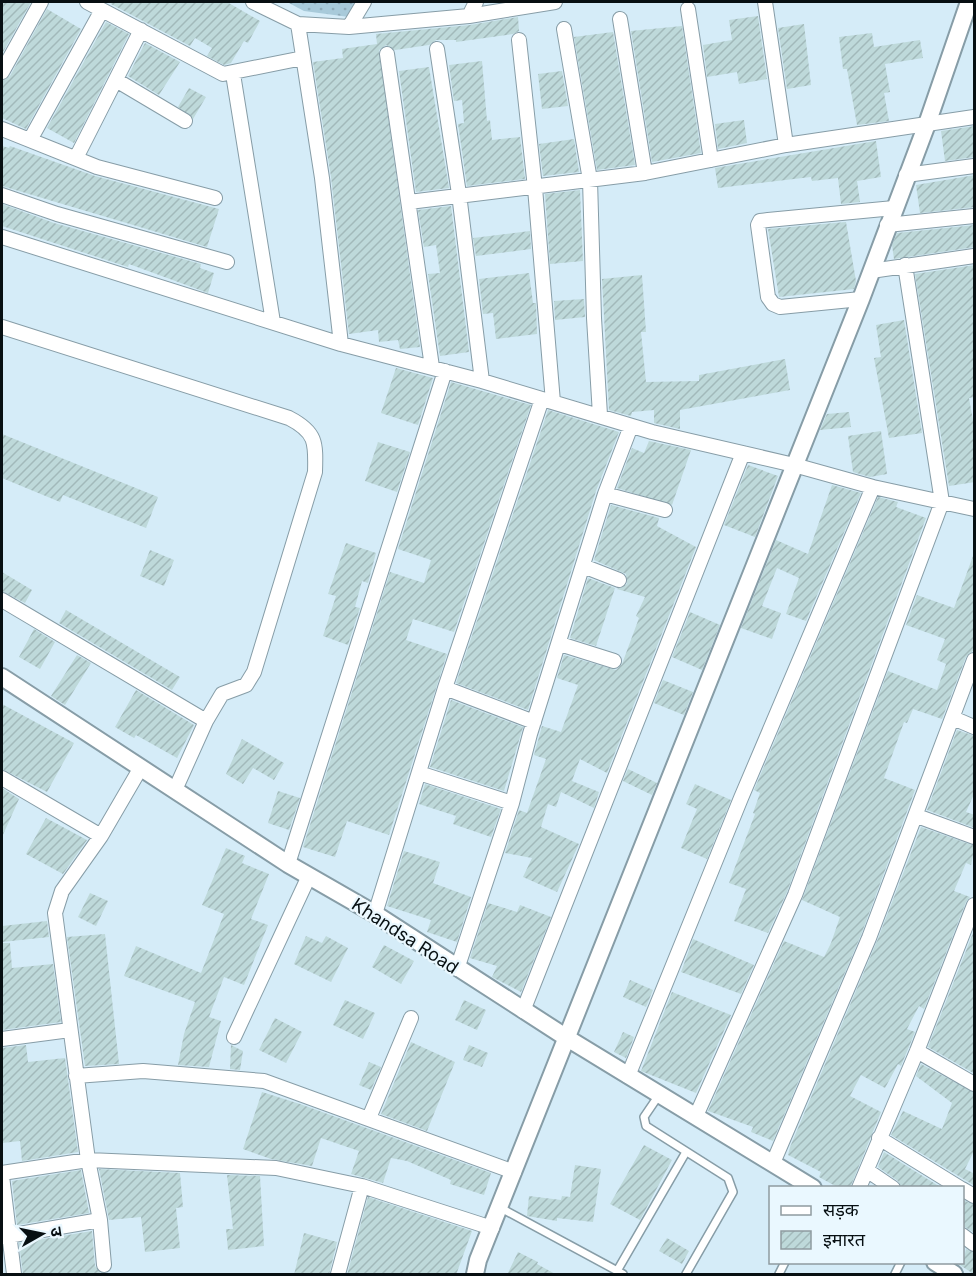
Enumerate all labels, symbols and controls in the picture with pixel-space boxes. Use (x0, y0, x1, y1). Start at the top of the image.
street label: Khandsa Road (348, 893, 462, 978)
legend (769, 1186, 964, 1264)
text: सड़क (823, 1199, 860, 1220)
north arrow (12, 1204, 72, 1264)
text: उ (46, 1225, 68, 1238)
text: इमारत (823, 1229, 866, 1250)

